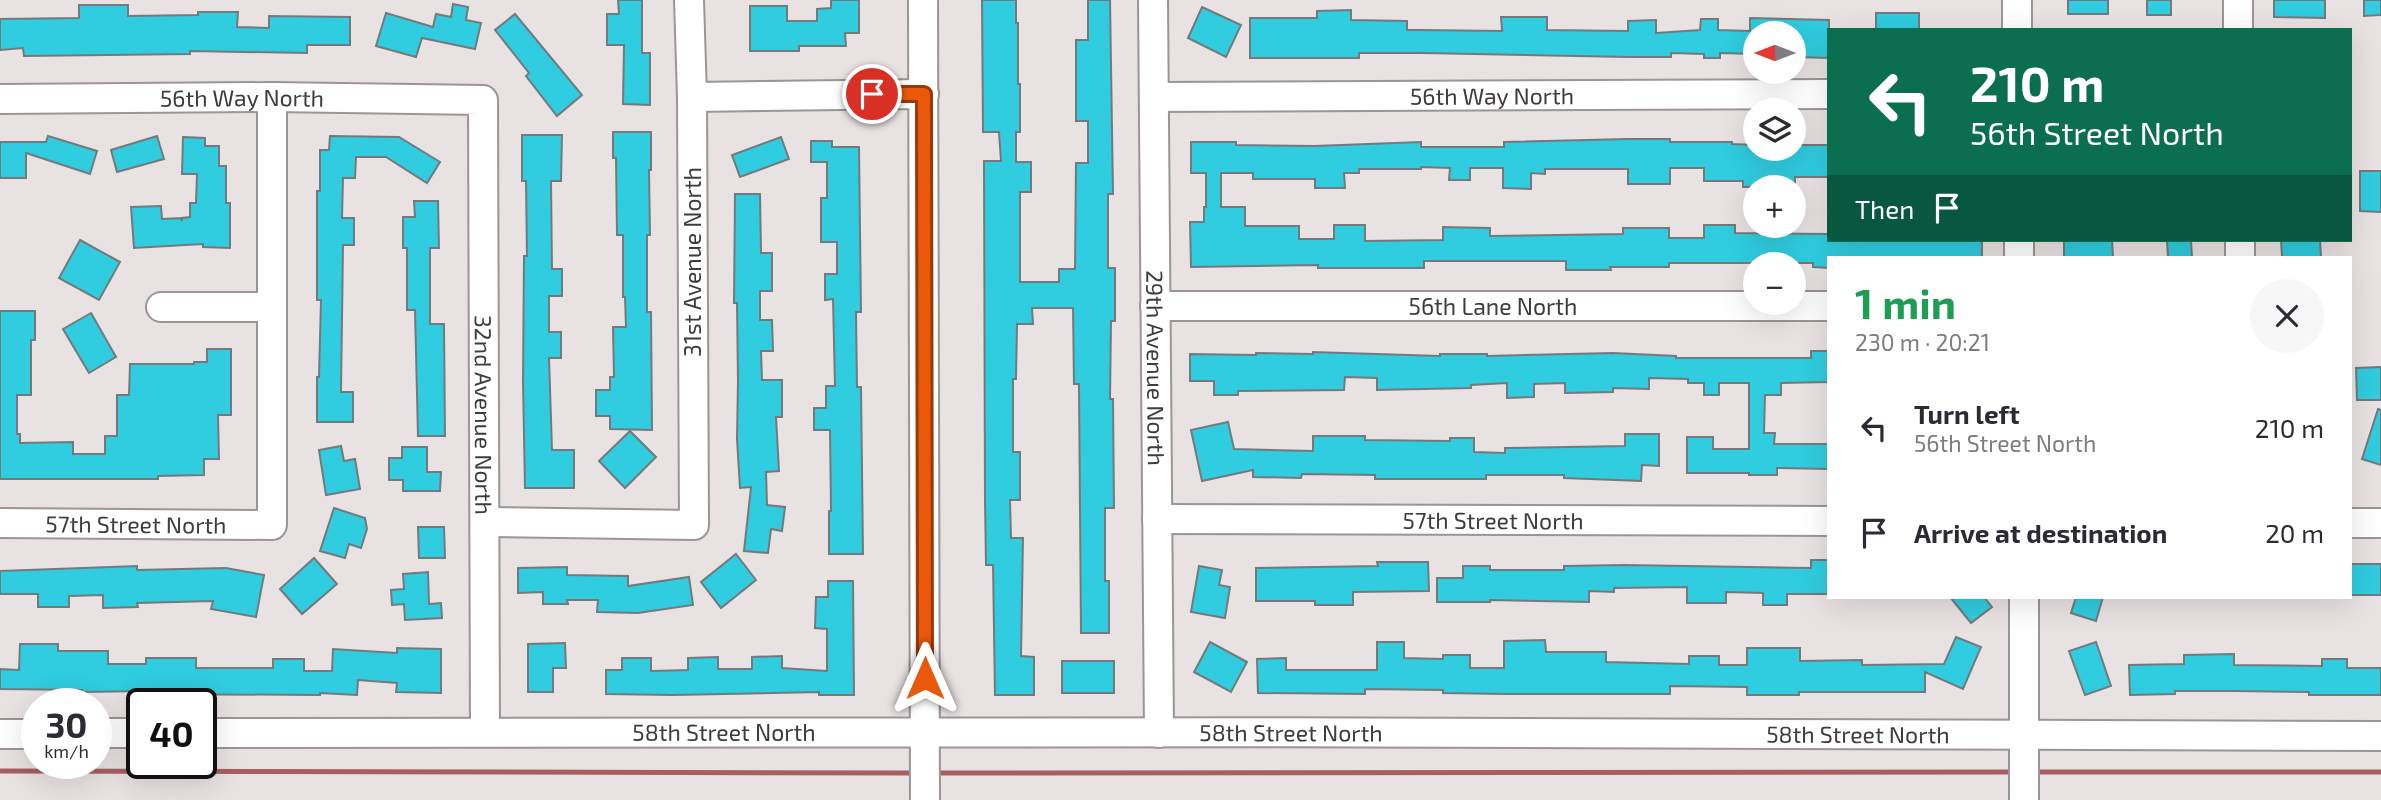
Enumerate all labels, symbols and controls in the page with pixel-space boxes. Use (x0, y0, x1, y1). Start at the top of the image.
north arrow (1743, 21, 1806, 84)
map controls (1743, 21, 1806, 315)
text: 210 m (1970, 53, 2104, 112)
icon: left (1855, 56, 1946, 147)
pin (842, 64, 902, 124)
icon: arrive (853, 75, 891, 113)
street label: 56th Way North (1410, 81, 1574, 110)
street label: 56th Way North (160, 83, 324, 112)
button: layers (1743, 98, 1806, 161)
text: 56th Street North (1970, 113, 2224, 151)
street label: 31st Avenue North (678, 167, 706, 357)
button: + (1743, 175, 1806, 238)
icon: arrive (1928, 189, 1966, 227)
text: Then (1855, 193, 1914, 224)
button: − (1743, 252, 1806, 315)
street label: 29th Avenue North (1141, 270, 1171, 466)
text: 1 min (1855, 277, 1956, 327)
button: close (2250, 279, 2324, 353)
street label: 56th Lane North (1409, 292, 1577, 320)
street label: 32nd Avenue North (470, 315, 498, 515)
text: 230 m · 20:21 (1855, 328, 1990, 356)
text: Turn left (1914, 398, 2020, 429)
icon: left (1855, 409, 1893, 447)
text: 210 m (2255, 412, 2324, 443)
text: 56th Street North (1914, 429, 2096, 457)
street label: 57th Street North (1402, 506, 1584, 534)
street label: 57th Street North (45, 509, 227, 539)
icon: arrive (1855, 514, 1893, 552)
text: Arrive at destination (1914, 517, 2167, 548)
text: 20 m (2265, 517, 2324, 548)
position arrow (888, 641, 962, 715)
speed limit sign: 40 (126, 688, 217, 779)
text: 30 (46, 703, 87, 745)
street label: 58th Street North (632, 718, 816, 746)
street label: 58th Street North (1199, 718, 1383, 746)
street label: 58th Street North (1766, 720, 1950, 748)
text: km/h (44, 740, 89, 762)

